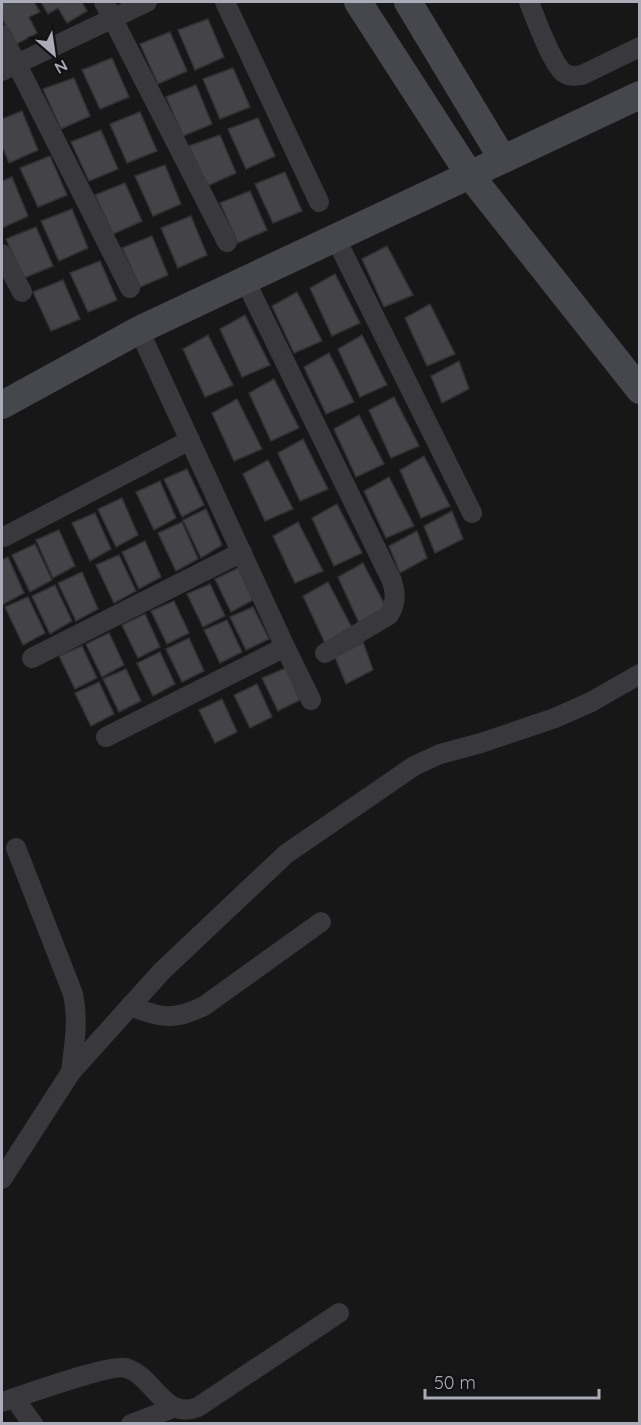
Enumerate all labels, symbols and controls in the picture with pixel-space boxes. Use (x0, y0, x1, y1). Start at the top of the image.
north arrow (24, 24, 84, 84)
text: N (51, 56, 71, 79)
scale bar (425, 1362, 599, 1400)
text: 50 m (434, 1371, 476, 1394)

